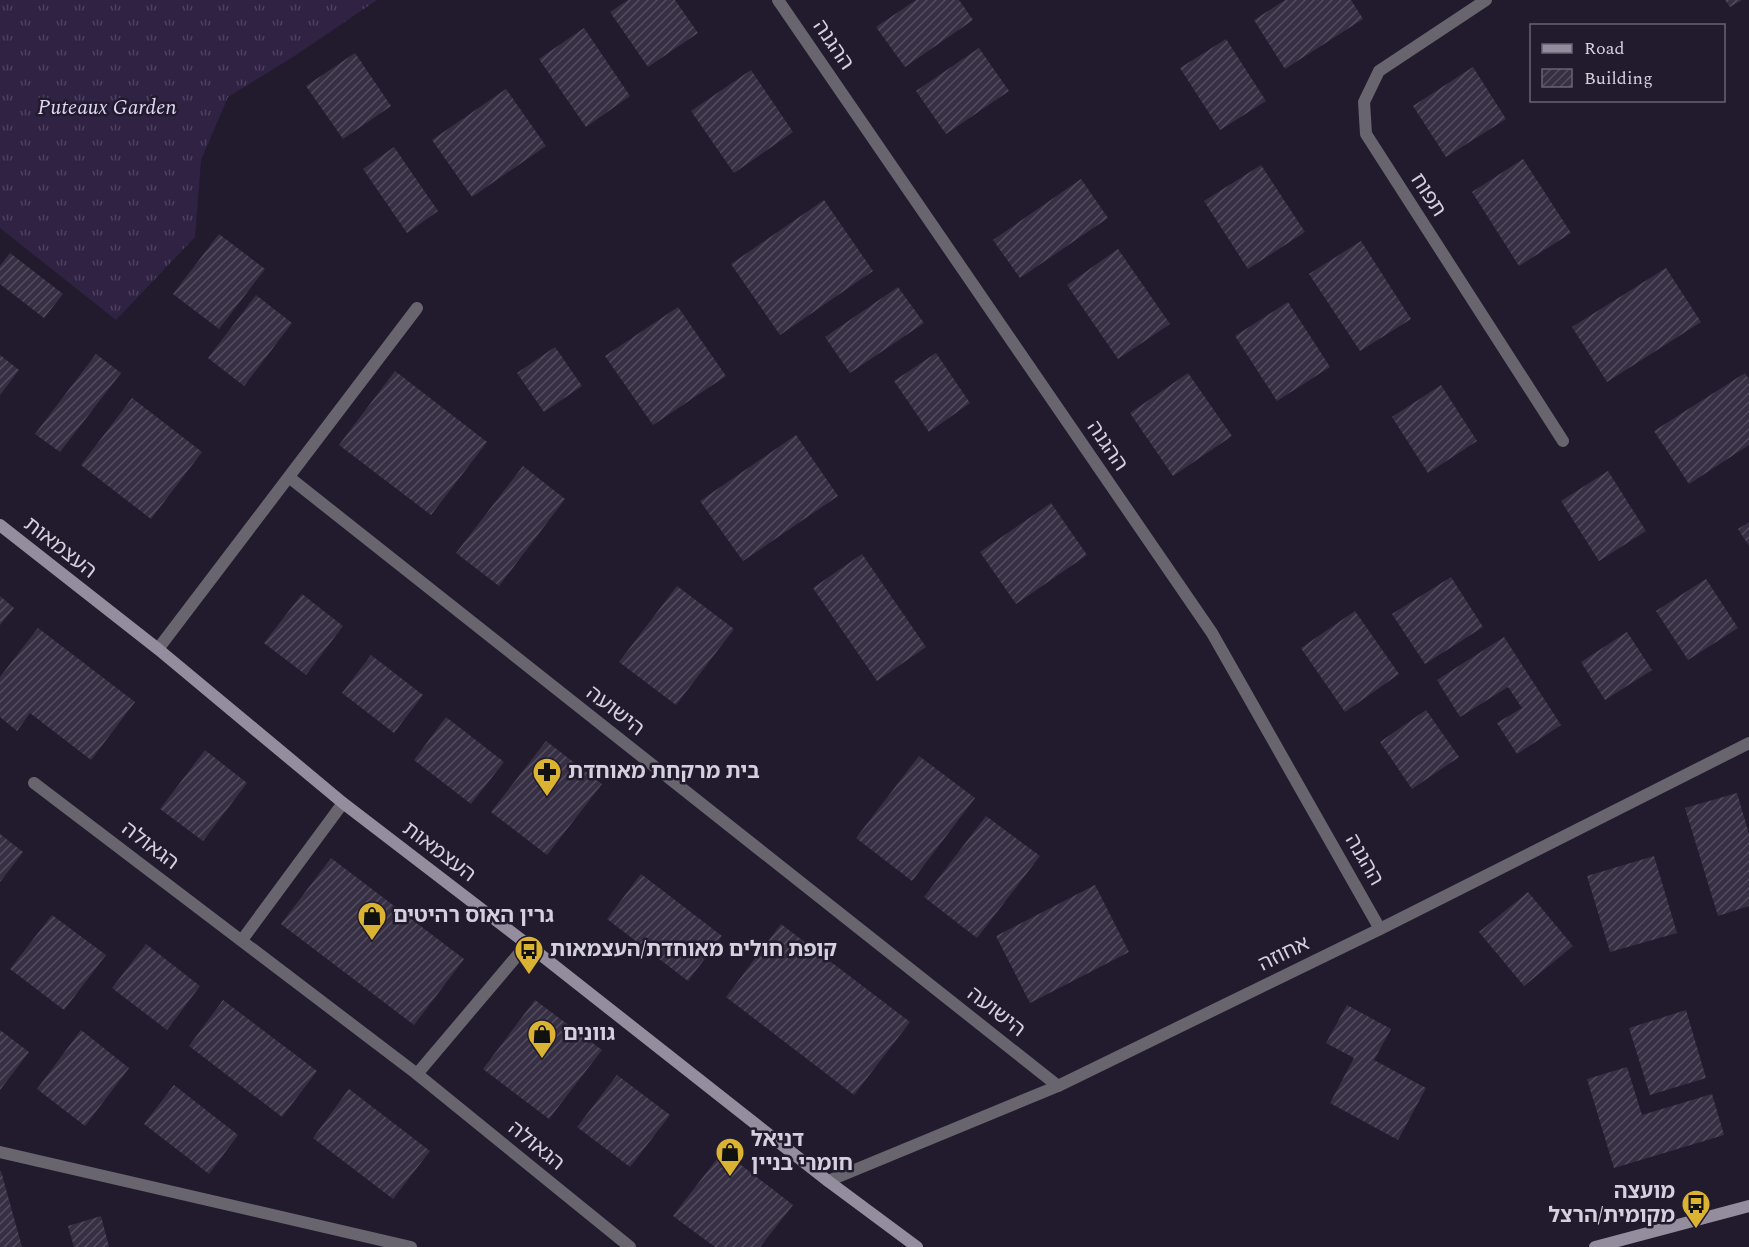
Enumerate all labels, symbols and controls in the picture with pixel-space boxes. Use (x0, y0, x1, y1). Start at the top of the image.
street label: ההגנה (804, 13, 862, 77)
legend (1530, 24, 1725, 102)
text: Road (1584, 35, 1625, 62)
text: Building (1584, 65, 1653, 92)
park label: Puteaux Garden (37, 92, 177, 124)
street label: תפוח (1402, 167, 1454, 223)
street label: ההגנה (1078, 414, 1136, 478)
street label: העצמאות (17, 509, 103, 587)
street label: הישועה (579, 678, 651, 744)
pharmacy icon: בית מרקחת מאוחדת (531, 756, 563, 798)
place label: בית מרקחת מאוחדת (568, 756, 760, 788)
street label: הגאולה (115, 814, 185, 878)
street label: העצמאות (395, 814, 483, 890)
street label: ההגנה (1336, 828, 1392, 892)
shop icon: גרין האוס רהיטים (356, 900, 388, 942)
place label: גרין האוס רהיטים (393, 900, 554, 932)
street label: אחוזה (1253, 928, 1315, 980)
bus stop icon: קופת חולים מאוחדת/העצמאות (513, 934, 545, 976)
place label: קופת חולים מאוחדת/העצמאות (550, 934, 837, 966)
street label: הישועה (960, 979, 1032, 1045)
shop icon: גוונים (526, 1018, 558, 1060)
place label: גוונים (563, 1018, 615, 1050)
street label: הגאולה (501, 1113, 571, 1179)
place label: דניאל חומרי בניין (751, 1124, 853, 1180)
shop icon: דניאל חומרי בניין (714, 1136, 746, 1178)
place label: מועצה מקומית/הרצל (1548, 1176, 1675, 1232)
bus stop icon: מועצה מקומית/הרצל (1680, 1188, 1712, 1230)

